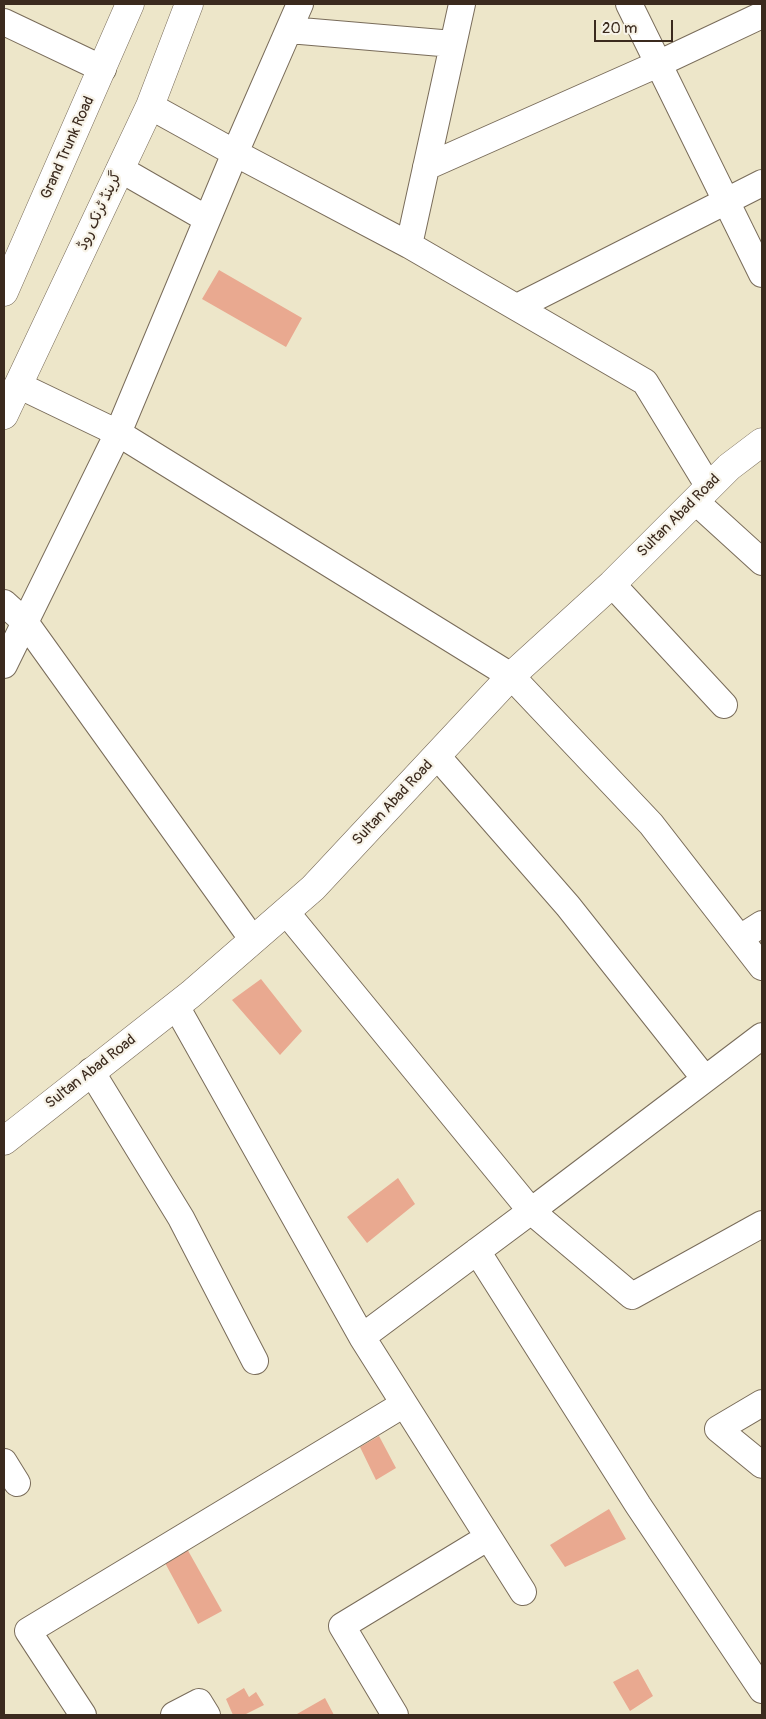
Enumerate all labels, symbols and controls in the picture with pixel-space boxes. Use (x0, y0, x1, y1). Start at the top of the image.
scale bar (596, 10, 675, 42)
text: 20 m (602, 19, 637, 38)
street label: Grand Trunk Road (37, 94, 99, 202)
street label: گرینڈ ٹرنک روڈ (74, 169, 126, 253)
street label: Sultan Abad Road (634, 471, 724, 561)
street label: Sultan Abad Road (349, 757, 437, 849)
street label: Sultan Abad Road (42, 1031, 140, 1113)

